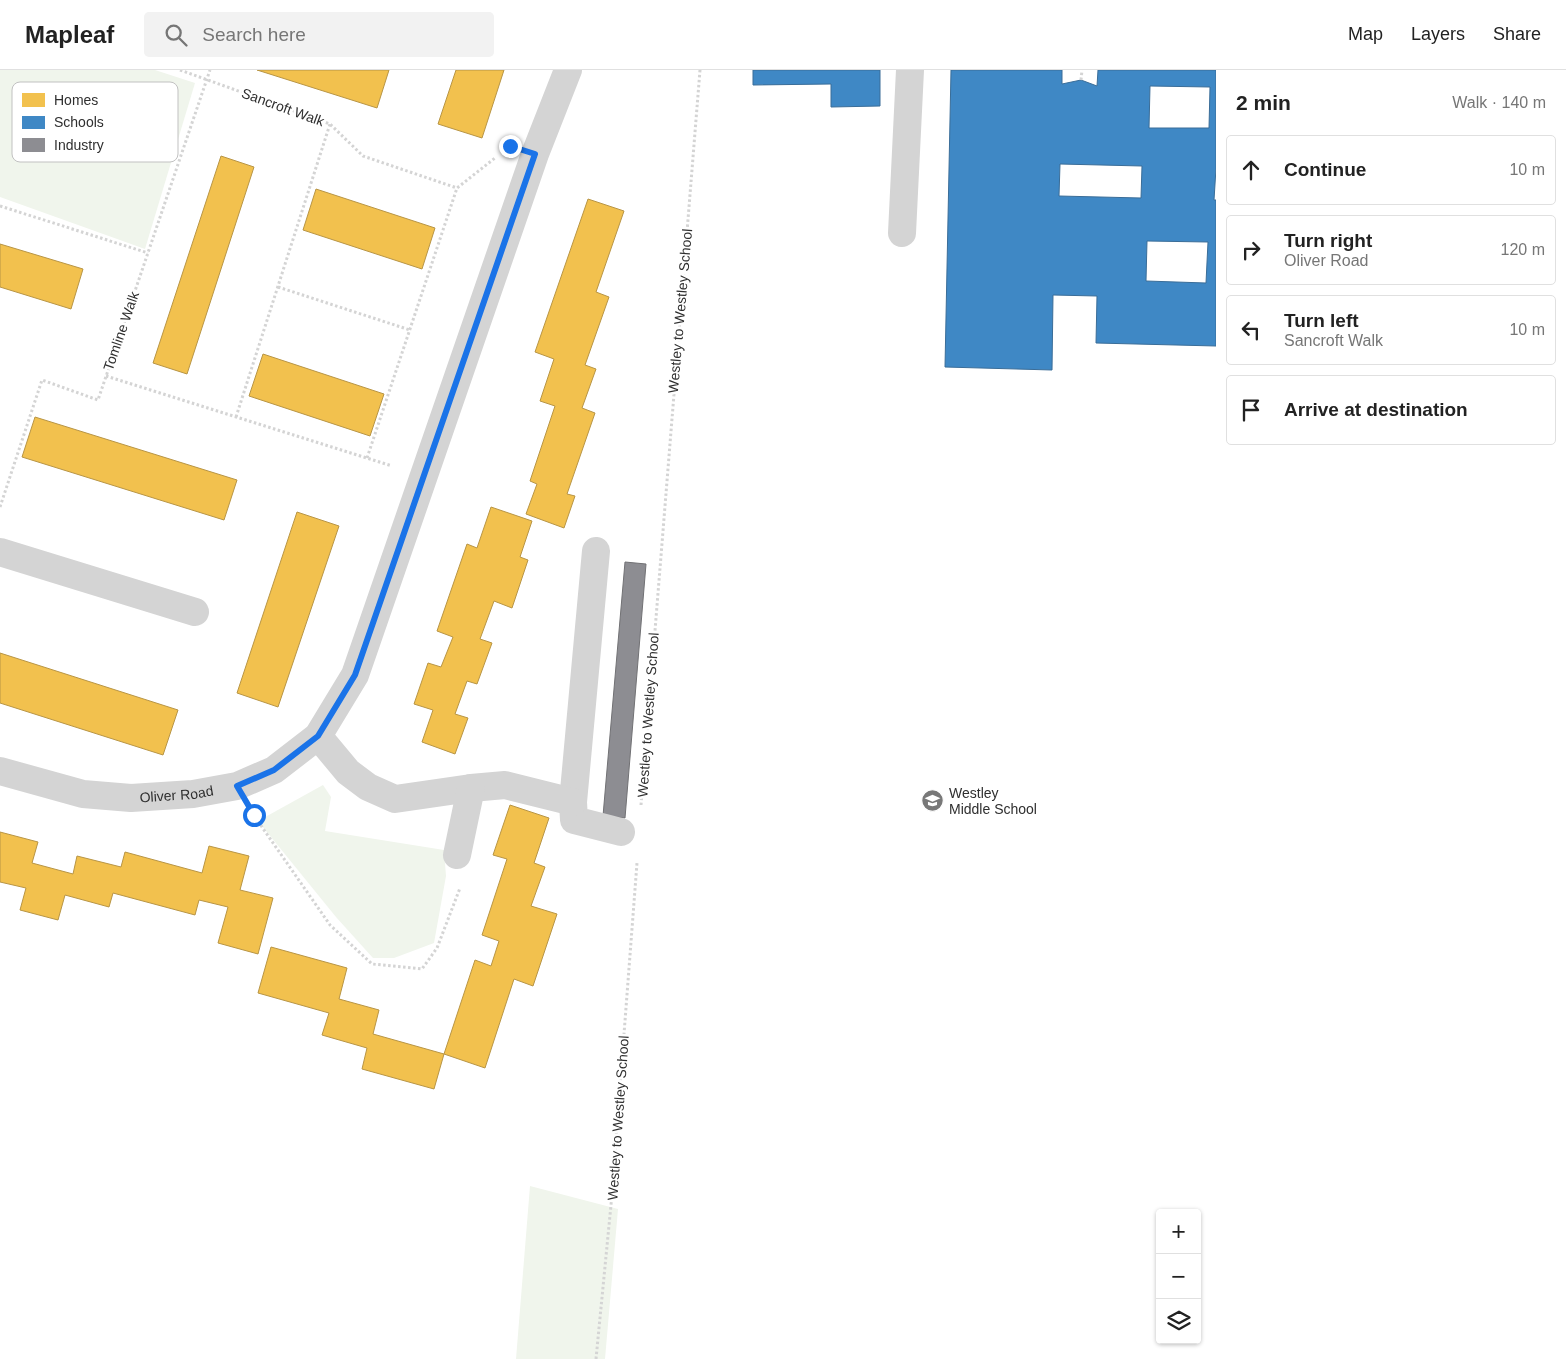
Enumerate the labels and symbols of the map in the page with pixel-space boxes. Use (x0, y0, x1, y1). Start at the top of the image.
legend (12, 82, 178, 162)
street label: Sancroft Walk (240, 85, 327, 130)
text: Homes (54, 92, 98, 108)
text: Schools (54, 114, 104, 130)
route end (499, 135, 522, 158)
text: Industry (54, 137, 104, 153)
street label: Westley to Westley School (665, 228, 695, 394)
street label: Tomline Walk (100, 288, 142, 373)
street label: Westley to Westley School (634, 632, 662, 798)
street label: Oliver Road (139, 782, 215, 805)
place label: Westley Middle School (949, 785, 1037, 817)
school or university icon: Westley Middle School (921, 789, 945, 813)
route start (243, 804, 266, 827)
street label: Westley to Westley School (604, 1035, 632, 1201)

